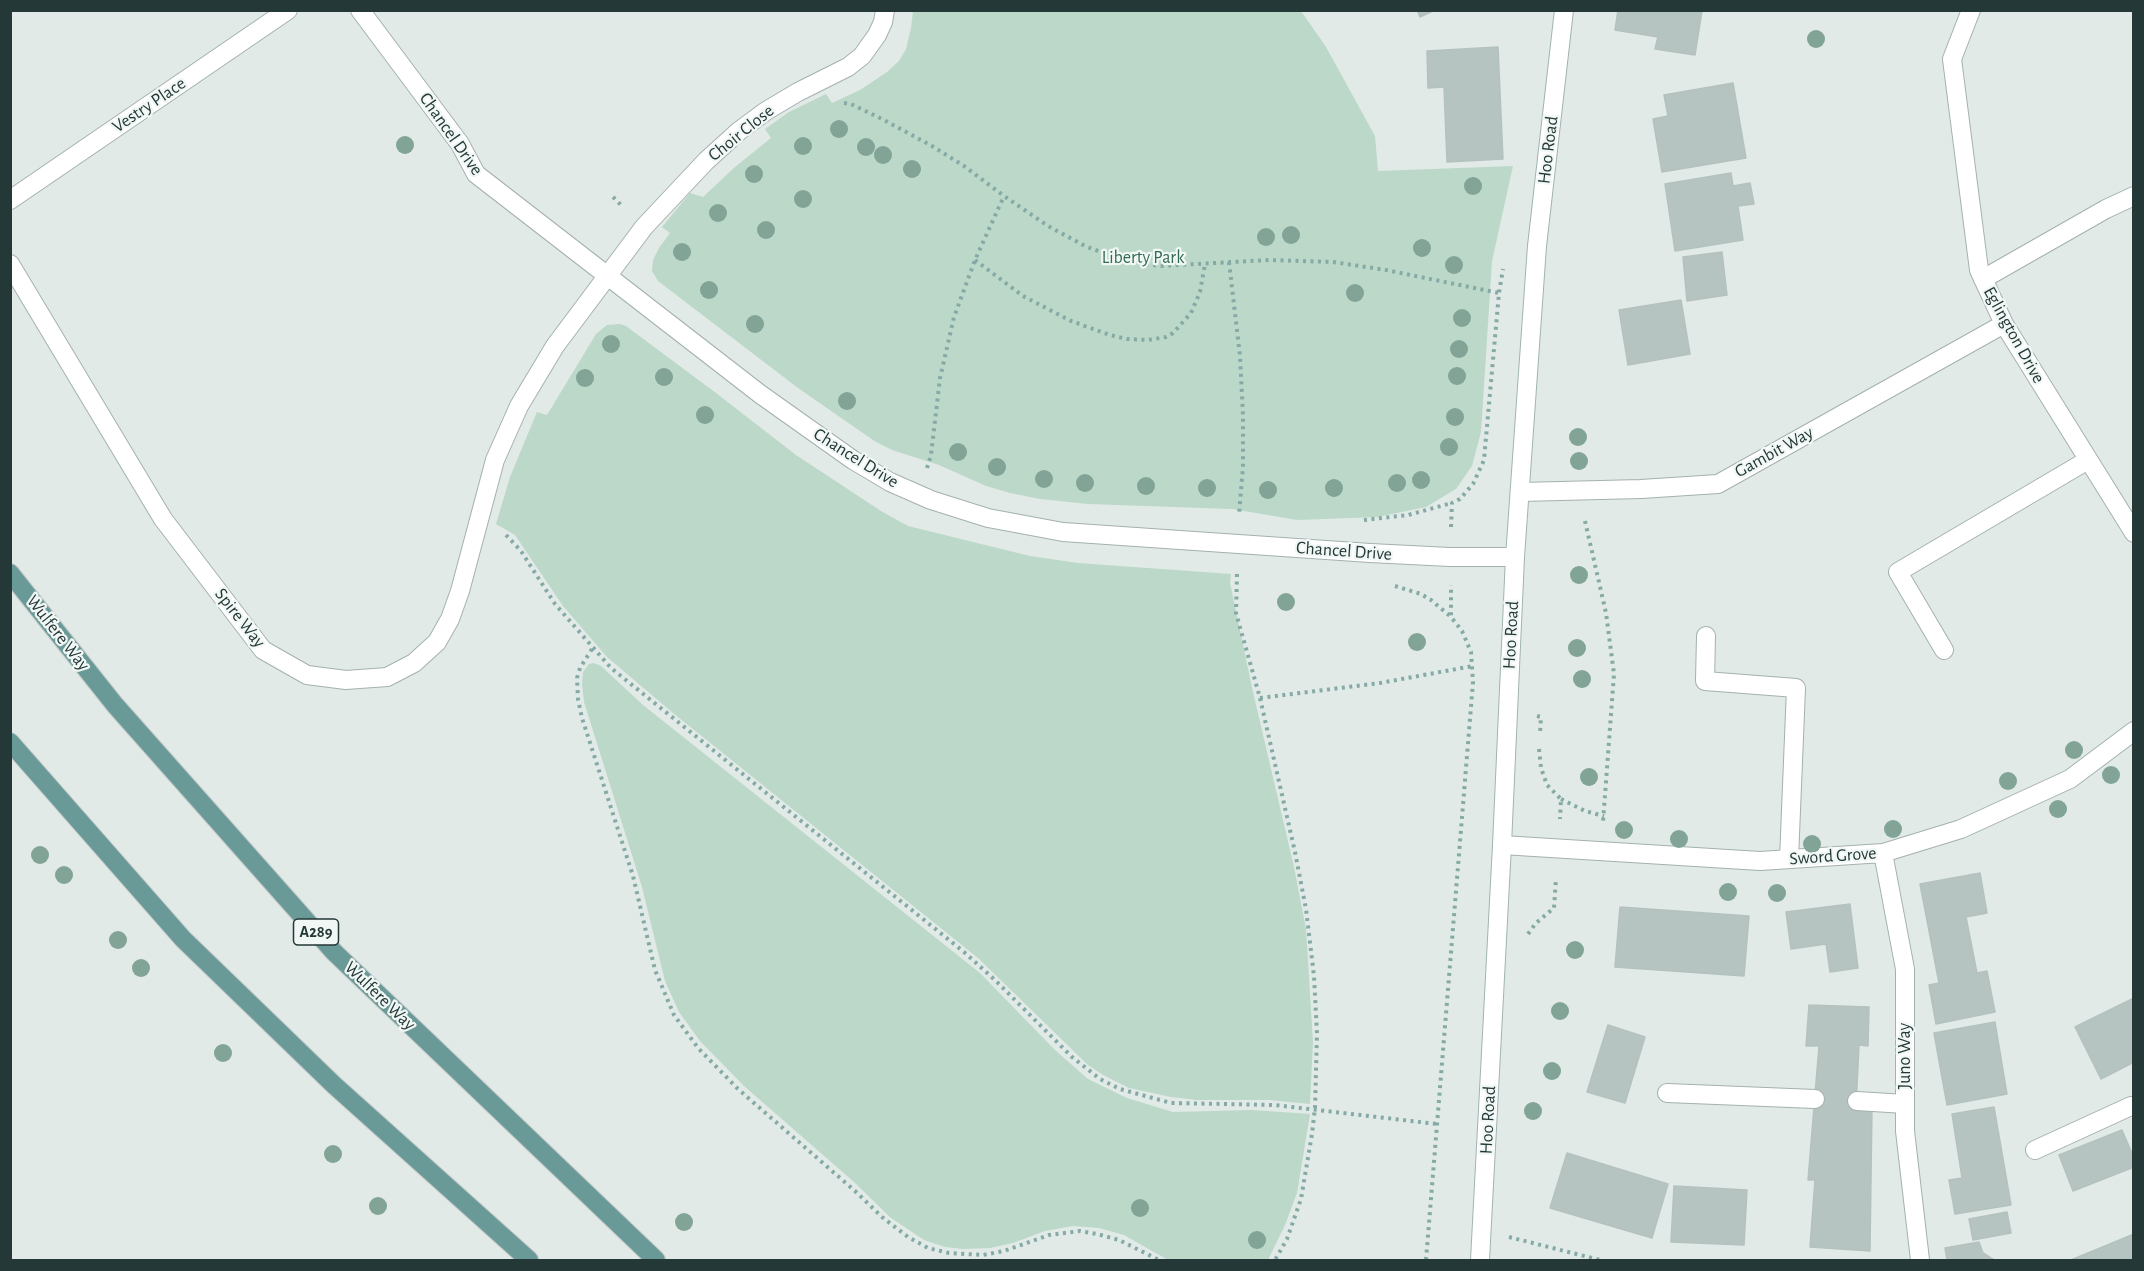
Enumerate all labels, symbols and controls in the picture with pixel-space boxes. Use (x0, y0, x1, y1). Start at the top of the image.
street label: Vestry Place (108, 73, 190, 137)
street label: Chancel Drive (415, 88, 487, 180)
street label: Choir Close (704, 100, 778, 166)
street label: Hoo Road (1533, 115, 1563, 185)
park label: Liberty Park (1102, 247, 1184, 269)
street label: Eglington Drive (1979, 283, 2049, 387)
street label: Gambit Way (1731, 422, 1817, 482)
street label: Chancel Drive (809, 423, 903, 493)
street label: Chancel Drive (1295, 537, 1393, 565)
street label: Spire Way (210, 584, 270, 652)
street label: Wulfere Way (22, 591, 94, 675)
street label: Hoo Road (1498, 600, 1524, 670)
street label: Sword Grove (1789, 842, 1877, 870)
road number: A289 (294, 919, 338, 945)
street label: Wulfere Way (340, 957, 420, 1035)
street label: Juno Way (1894, 1023, 1916, 1089)
street label: Hoo Road (1475, 1085, 1501, 1155)

